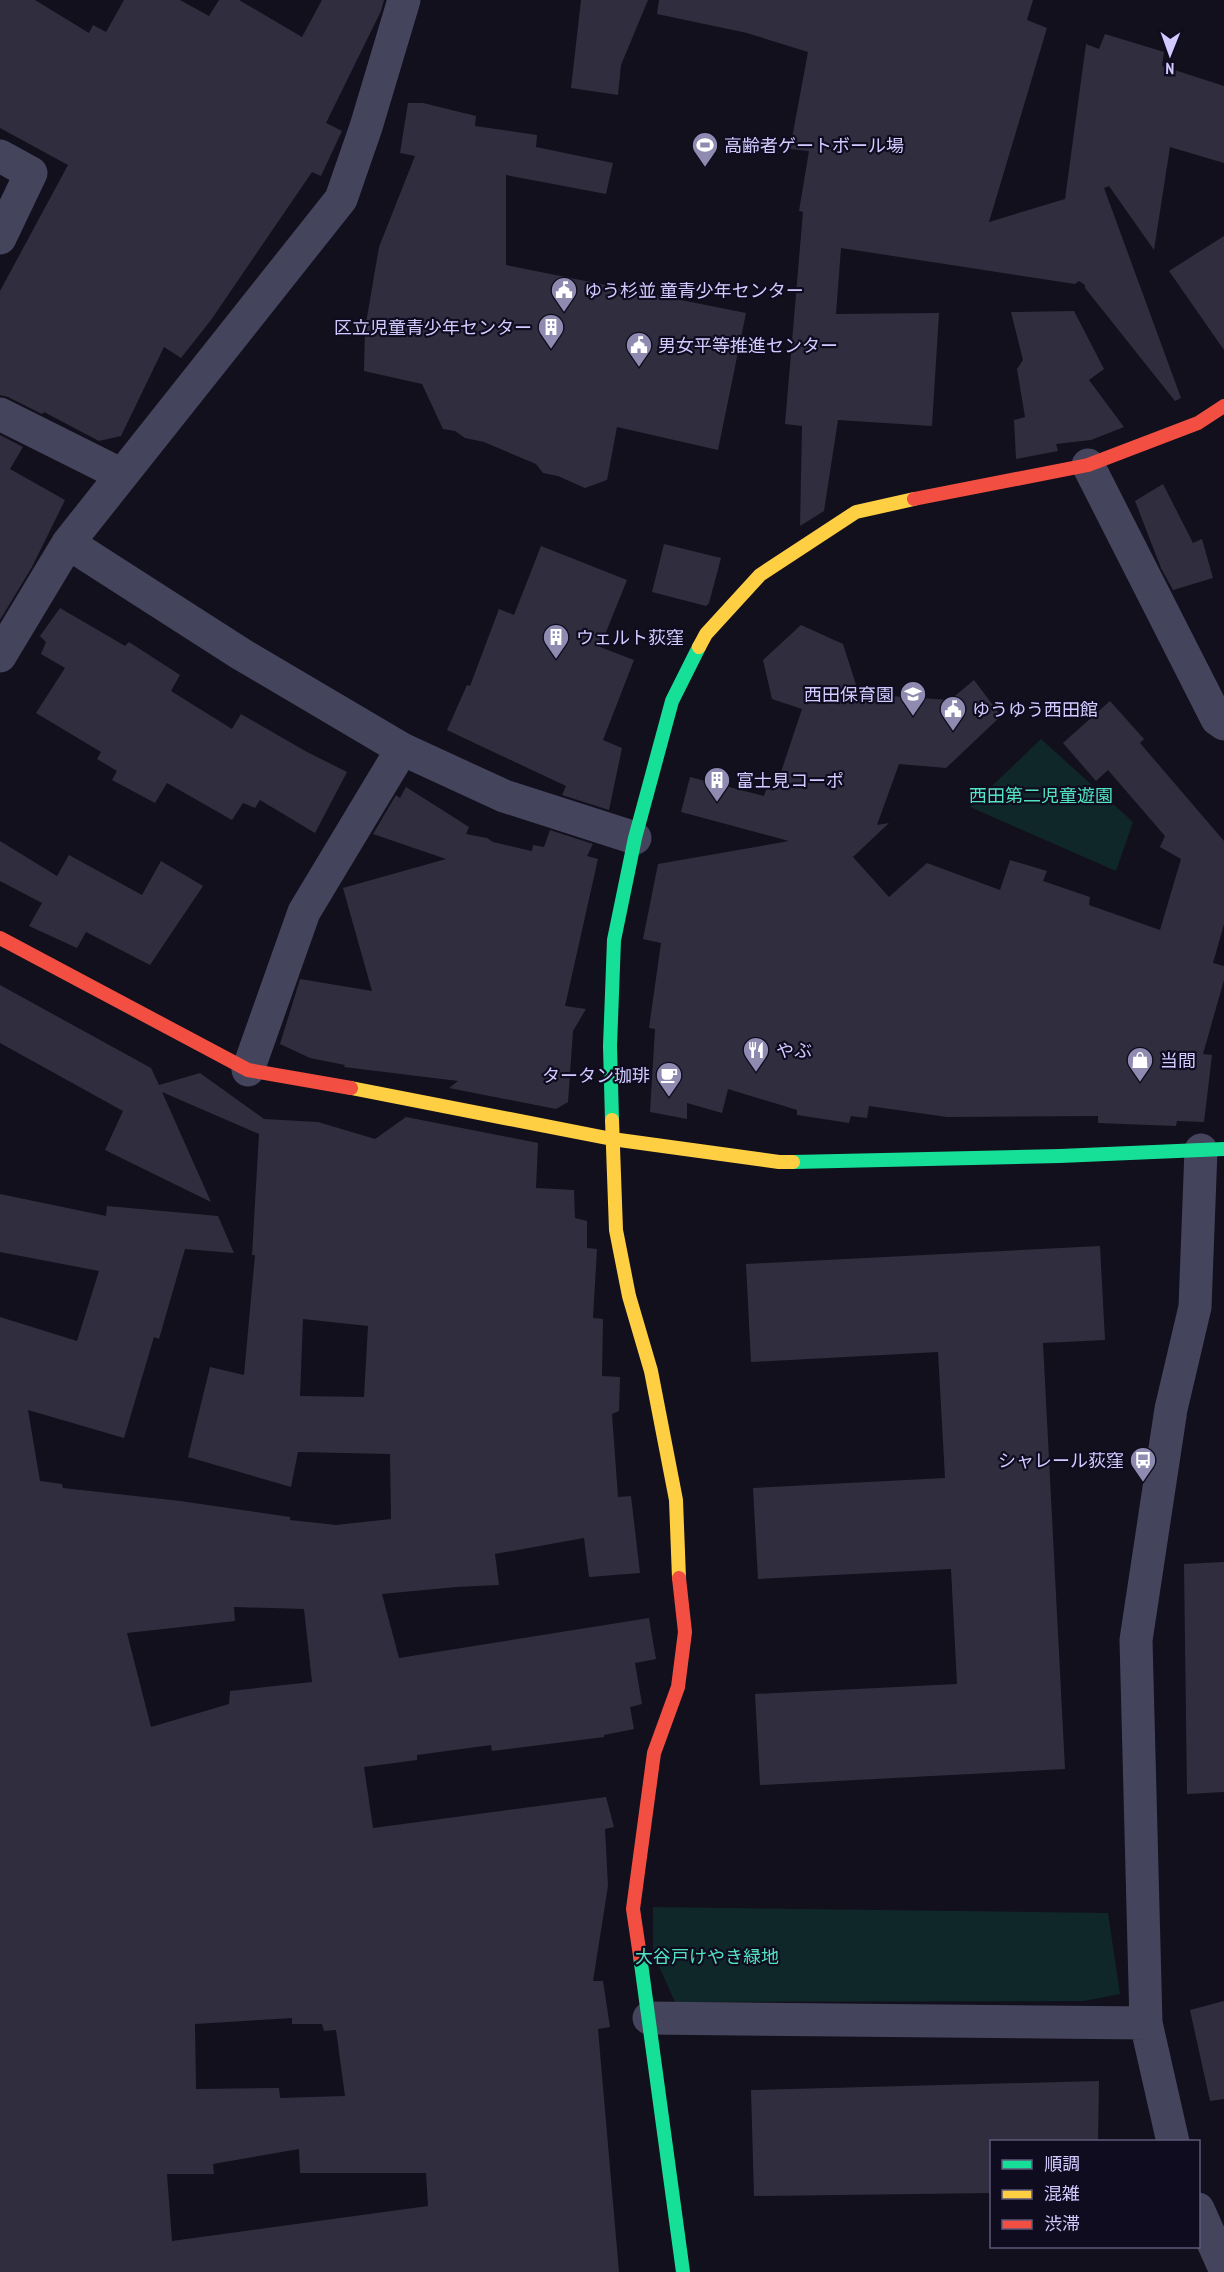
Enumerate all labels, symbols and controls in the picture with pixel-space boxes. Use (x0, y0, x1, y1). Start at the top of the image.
north arrow (1140, 24, 1200, 84)
text: N (1165, 59, 1174, 79)
sports icon: 高齢者ゲートボール場 (690, 130, 720, 168)
place label: 高齢者ゲートボール場 (724, 134, 904, 157)
public building icon: ゆう杉並 童青少年センター (549, 275, 579, 313)
place label: ゆう杉並 童青少年センター (584, 279, 804, 302)
building icon: 区立児童青少年センター (536, 312, 566, 350)
place label: 区立児童青少年センター (334, 316, 532, 339)
public building icon: 男女平等推進センター (624, 330, 654, 368)
place label: 男女平等推進センター (658, 334, 838, 357)
building icon: ウェルト荻窪 (541, 622, 571, 660)
place label: ウェルト荻窪 (576, 626, 684, 649)
school or university icon: 西田保育園 (898, 679, 928, 717)
place label: 西田保育園 (804, 683, 894, 706)
public building icon: ゆうゆう西田館 (938, 694, 968, 732)
place label: ゆうゆう西田館 (972, 698, 1098, 721)
building icon: 富士見コーポ (702, 765, 732, 803)
place label: 富士見コーポ (736, 769, 844, 792)
park label: 西田第二児童遊園 (969, 784, 1113, 807)
restaurant icon: やぶ (741, 1035, 771, 1073)
place label: やぶ (776, 1039, 812, 1062)
shop icon: 当間 (1125, 1045, 1155, 1083)
place label: 当間 (1160, 1049, 1196, 1072)
cafe icon: タータン珈琲 (654, 1060, 684, 1098)
place label: タータン珈琲 (542, 1064, 650, 1087)
bus stop icon: シャレール荻窪 (1128, 1445, 1158, 1483)
place label: シャレール荻窪 (998, 1449, 1124, 1472)
park label: 大谷戸けやき緑地 (635, 1945, 779, 1968)
legend (990, 2140, 1200, 2248)
text: 順調 (1044, 2152, 1080, 2175)
text: 混雑 (1044, 2182, 1080, 2205)
text: 渋滞 (1044, 2212, 1080, 2235)

